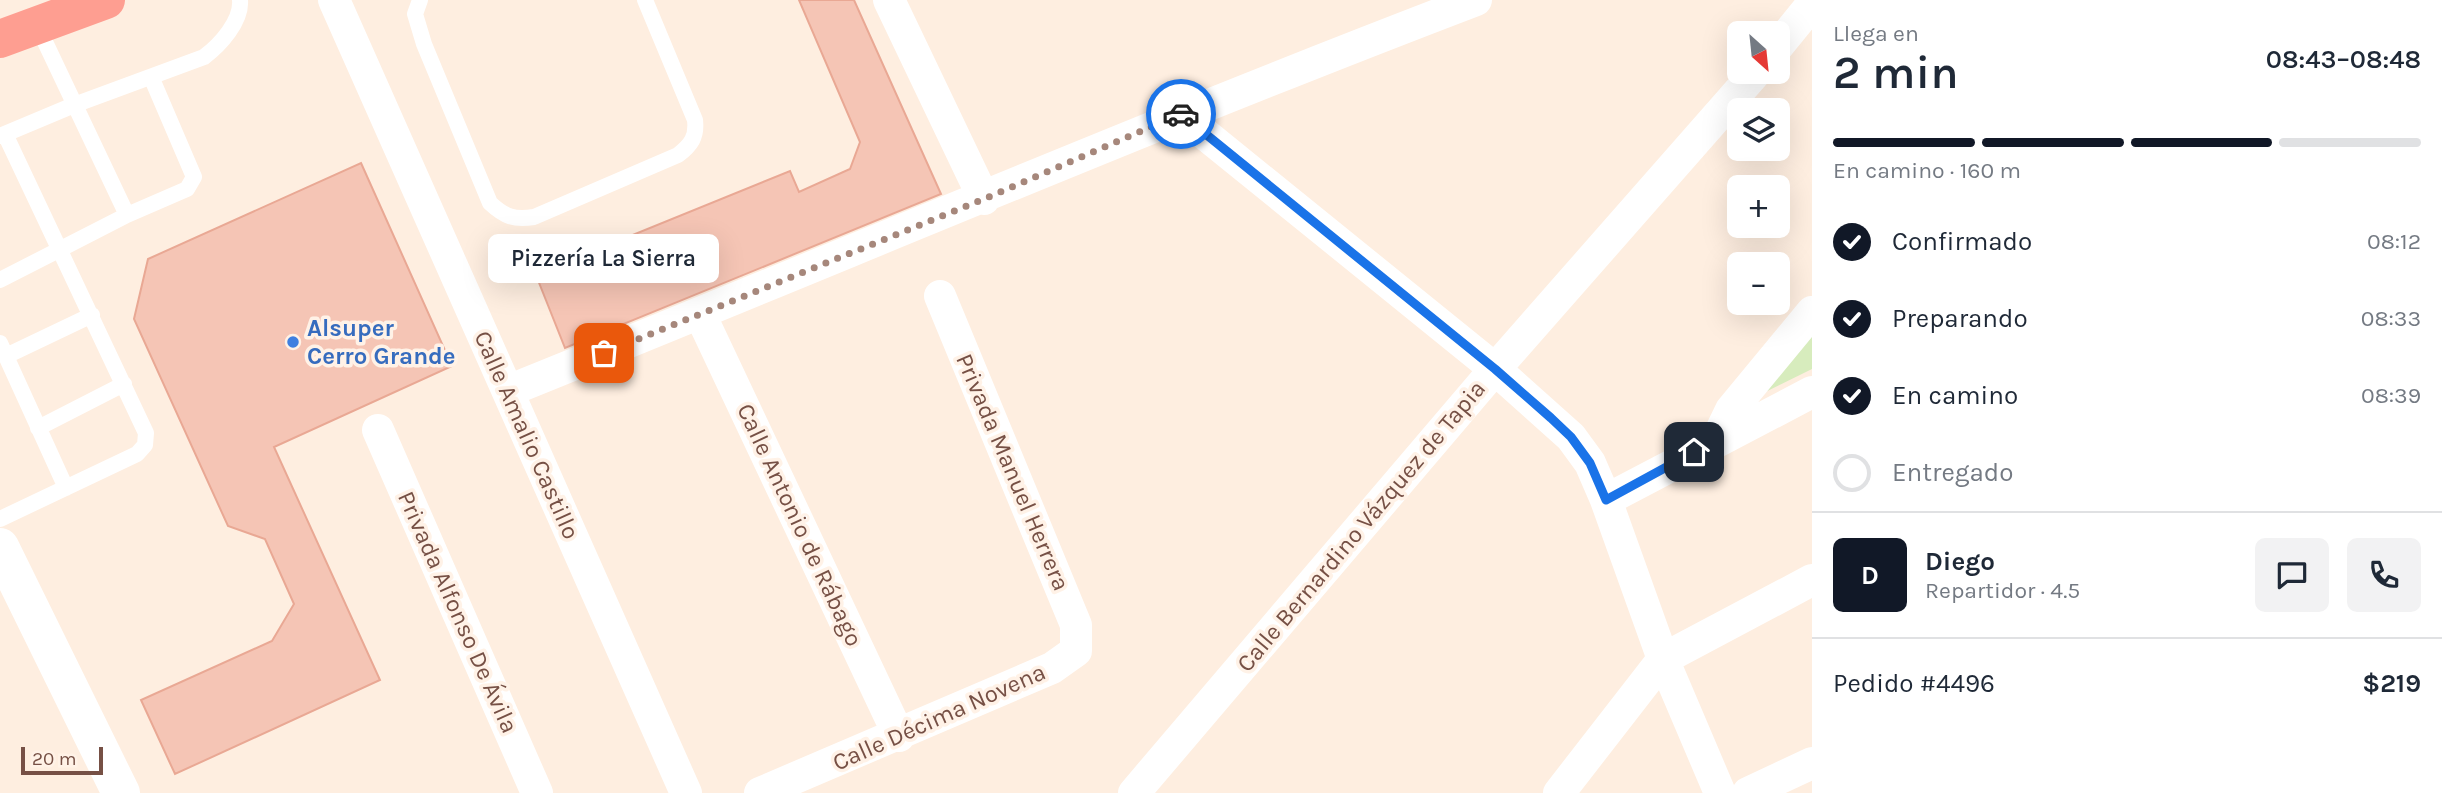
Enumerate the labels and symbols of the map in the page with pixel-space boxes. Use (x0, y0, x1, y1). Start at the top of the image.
north arrow (1727, 21, 1790, 84)
courier (1146, 79, 1216, 149)
callout: Pizzería La Sierra (489, 234, 720, 283)
place label: Alsuper Cerro Grande (307, 314, 456, 370)
pin (574, 323, 634, 383)
street label: Calle Amalio Castillo (468, 327, 586, 543)
marker: Alsuper Cerro Grande (285, 334, 301, 350)
street label: Privada Manuel Herrera (950, 349, 1076, 595)
street label: Calle Bernardino Vázquez de Tapia (1231, 375, 1491, 677)
street label: Calle Antonio de Rábago (731, 399, 869, 651)
pin (1664, 422, 1724, 482)
street label: Privada Alfonso De Ávila (392, 486, 525, 737)
street label: Calle Décima Novena (828, 657, 1050, 777)
scale bar (21, 744, 103, 776)

